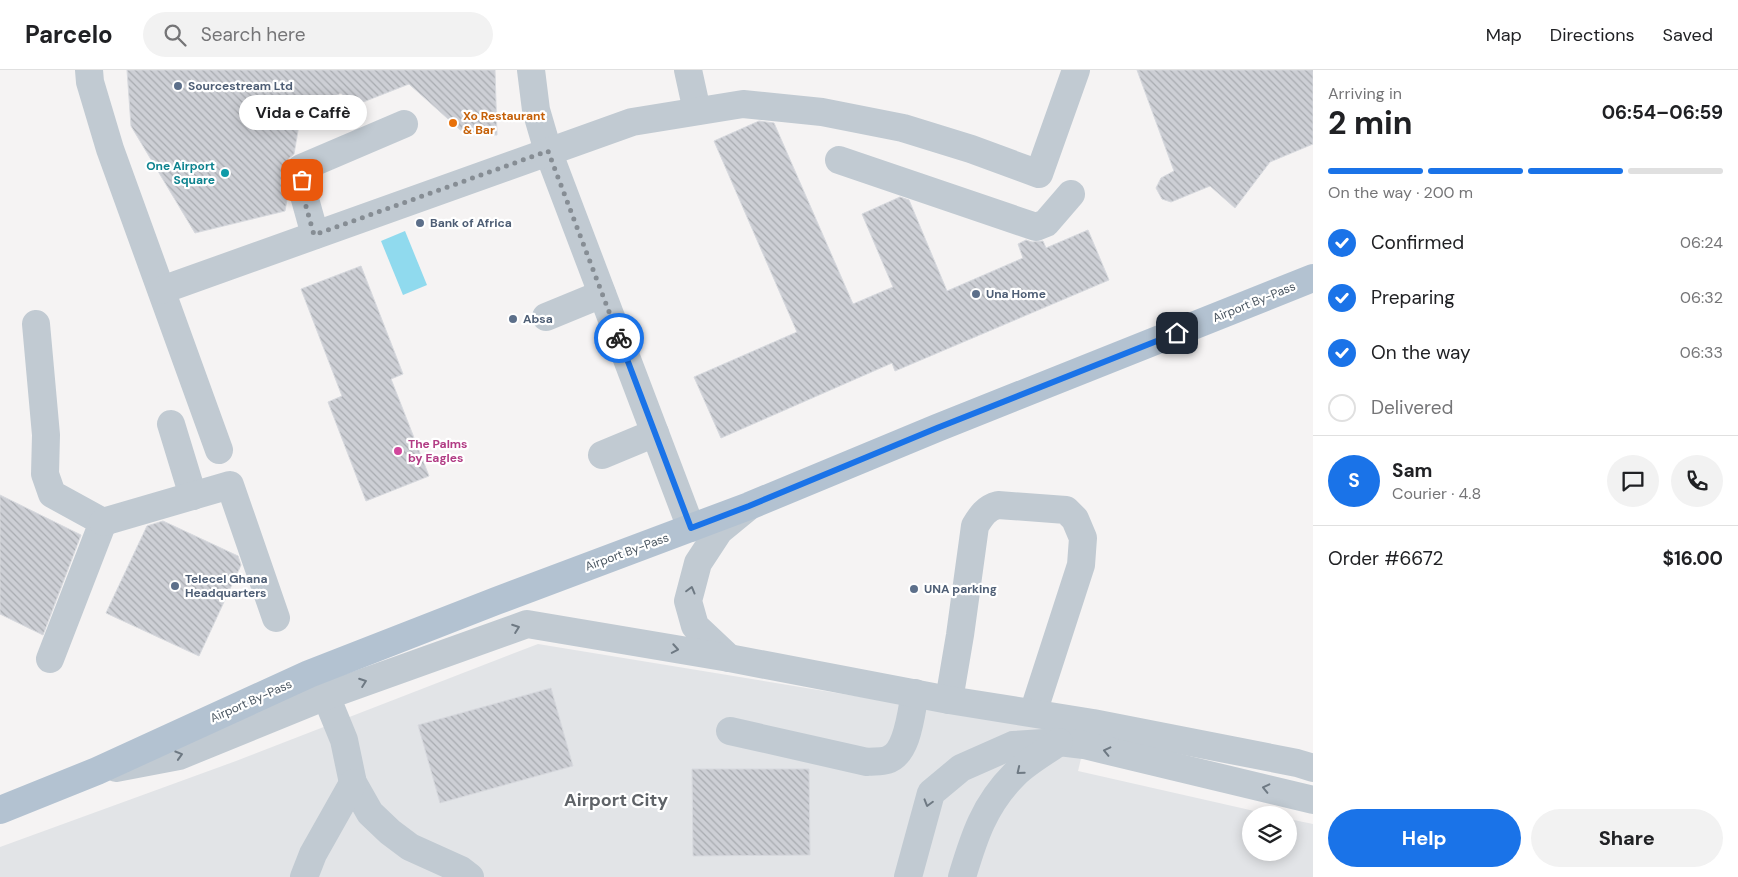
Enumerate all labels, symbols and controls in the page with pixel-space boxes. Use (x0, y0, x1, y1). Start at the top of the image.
search box (143, 12, 493, 57)
text: Parcelo (25, 19, 113, 50)
icon: search (161, 21, 189, 49)
text: Search here (201, 22, 306, 47)
text: Map (1486, 23, 1522, 47)
text: Directions (1550, 23, 1635, 47)
text: Saved (1663, 23, 1713, 47)
place label: Sourcestream Ltd (188, 78, 293, 94)
marker: Sourcestream Ltd (172, 80, 184, 92)
text: Arriving in (1328, 83, 1402, 104)
callout: Vida e Caffè (238, 95, 366, 130)
text: 06:54–06:59 (1602, 100, 1723, 125)
text: Vida e Caffè (255, 102, 351, 123)
text: 2 min (1328, 102, 1413, 144)
place label: Xo Restaurant & Bar (463, 108, 546, 138)
marker: Xo Restaurant & Bar (447, 117, 459, 129)
place label: One Airport Square (146, 158, 215, 188)
pin (281, 159, 323, 201)
icon: bag (288, 166, 316, 194)
marker: One Airport Square (219, 167, 231, 179)
text: On the way · 200 m (1328, 182, 1473, 203)
place label: Bank of Africa (430, 215, 512, 231)
marker: Bank of Africa (414, 217, 426, 229)
icon: check (1328, 229, 1356, 257)
text: Confirmed (1371, 230, 1464, 255)
text: 06:24 (1680, 232, 1723, 253)
street label: Airport By-Pass (1210, 278, 1298, 326)
icon: check (1328, 284, 1356, 312)
text: Preparing (1371, 285, 1455, 310)
place label: Una Home (986, 286, 1046, 302)
text: 06:32 (1680, 287, 1723, 308)
marker: Una Home (970, 288, 982, 300)
place label: Absa (523, 311, 553, 327)
pin (1156, 312, 1198, 354)
marker: Absa (507, 313, 519, 325)
courier (594, 313, 644, 363)
icon: home (1163, 319, 1191, 347)
icon: bike (605, 324, 633, 352)
icon: check (1328, 339, 1356, 367)
text: On the way (1371, 340, 1471, 365)
text: 06:33 (1680, 342, 1723, 363)
text: Delivered (1371, 395, 1453, 420)
place label: The Palms by Eagles (408, 436, 468, 466)
marker: The Palms by Eagles (392, 445, 404, 457)
button: chat (1607, 455, 1659, 507)
button: phone (1671, 455, 1723, 507)
text: Sam (1392, 458, 1433, 483)
text: S (1348, 468, 1360, 493)
text: Courier · 4.8 (1392, 483, 1481, 504)
street label: Airport By-Pass (583, 529, 671, 575)
text: Order #6672 (1328, 546, 1443, 571)
text: $16.00 (1662, 546, 1723, 571)
place label: Telecel Ghana Headquarters (185, 571, 268, 601)
marker: Telecel Ghana Headquarters (169, 580, 181, 592)
place label: UNA parking (924, 581, 997, 597)
marker: UNA parking (908, 583, 920, 595)
one-way arrow (685, 586, 696, 595)
one-way arrow (511, 624, 519, 634)
one-way arrow (671, 643, 680, 653)
street label: Airport By-Pass (208, 676, 294, 726)
one-way arrow (358, 678, 366, 688)
one-way arrow (1103, 746, 1112, 757)
one-way arrow (174, 750, 183, 760)
one-way arrow (1016, 765, 1025, 774)
one-way arrow (1261, 783, 1270, 794)
district label: Airport City (564, 788, 668, 812)
one-way arrow (924, 798, 934, 806)
map controls (1242, 806, 1297, 861)
button: layers (1242, 806, 1297, 861)
button: Help (1328, 809, 1521, 867)
button: Share (1531, 809, 1723, 867)

